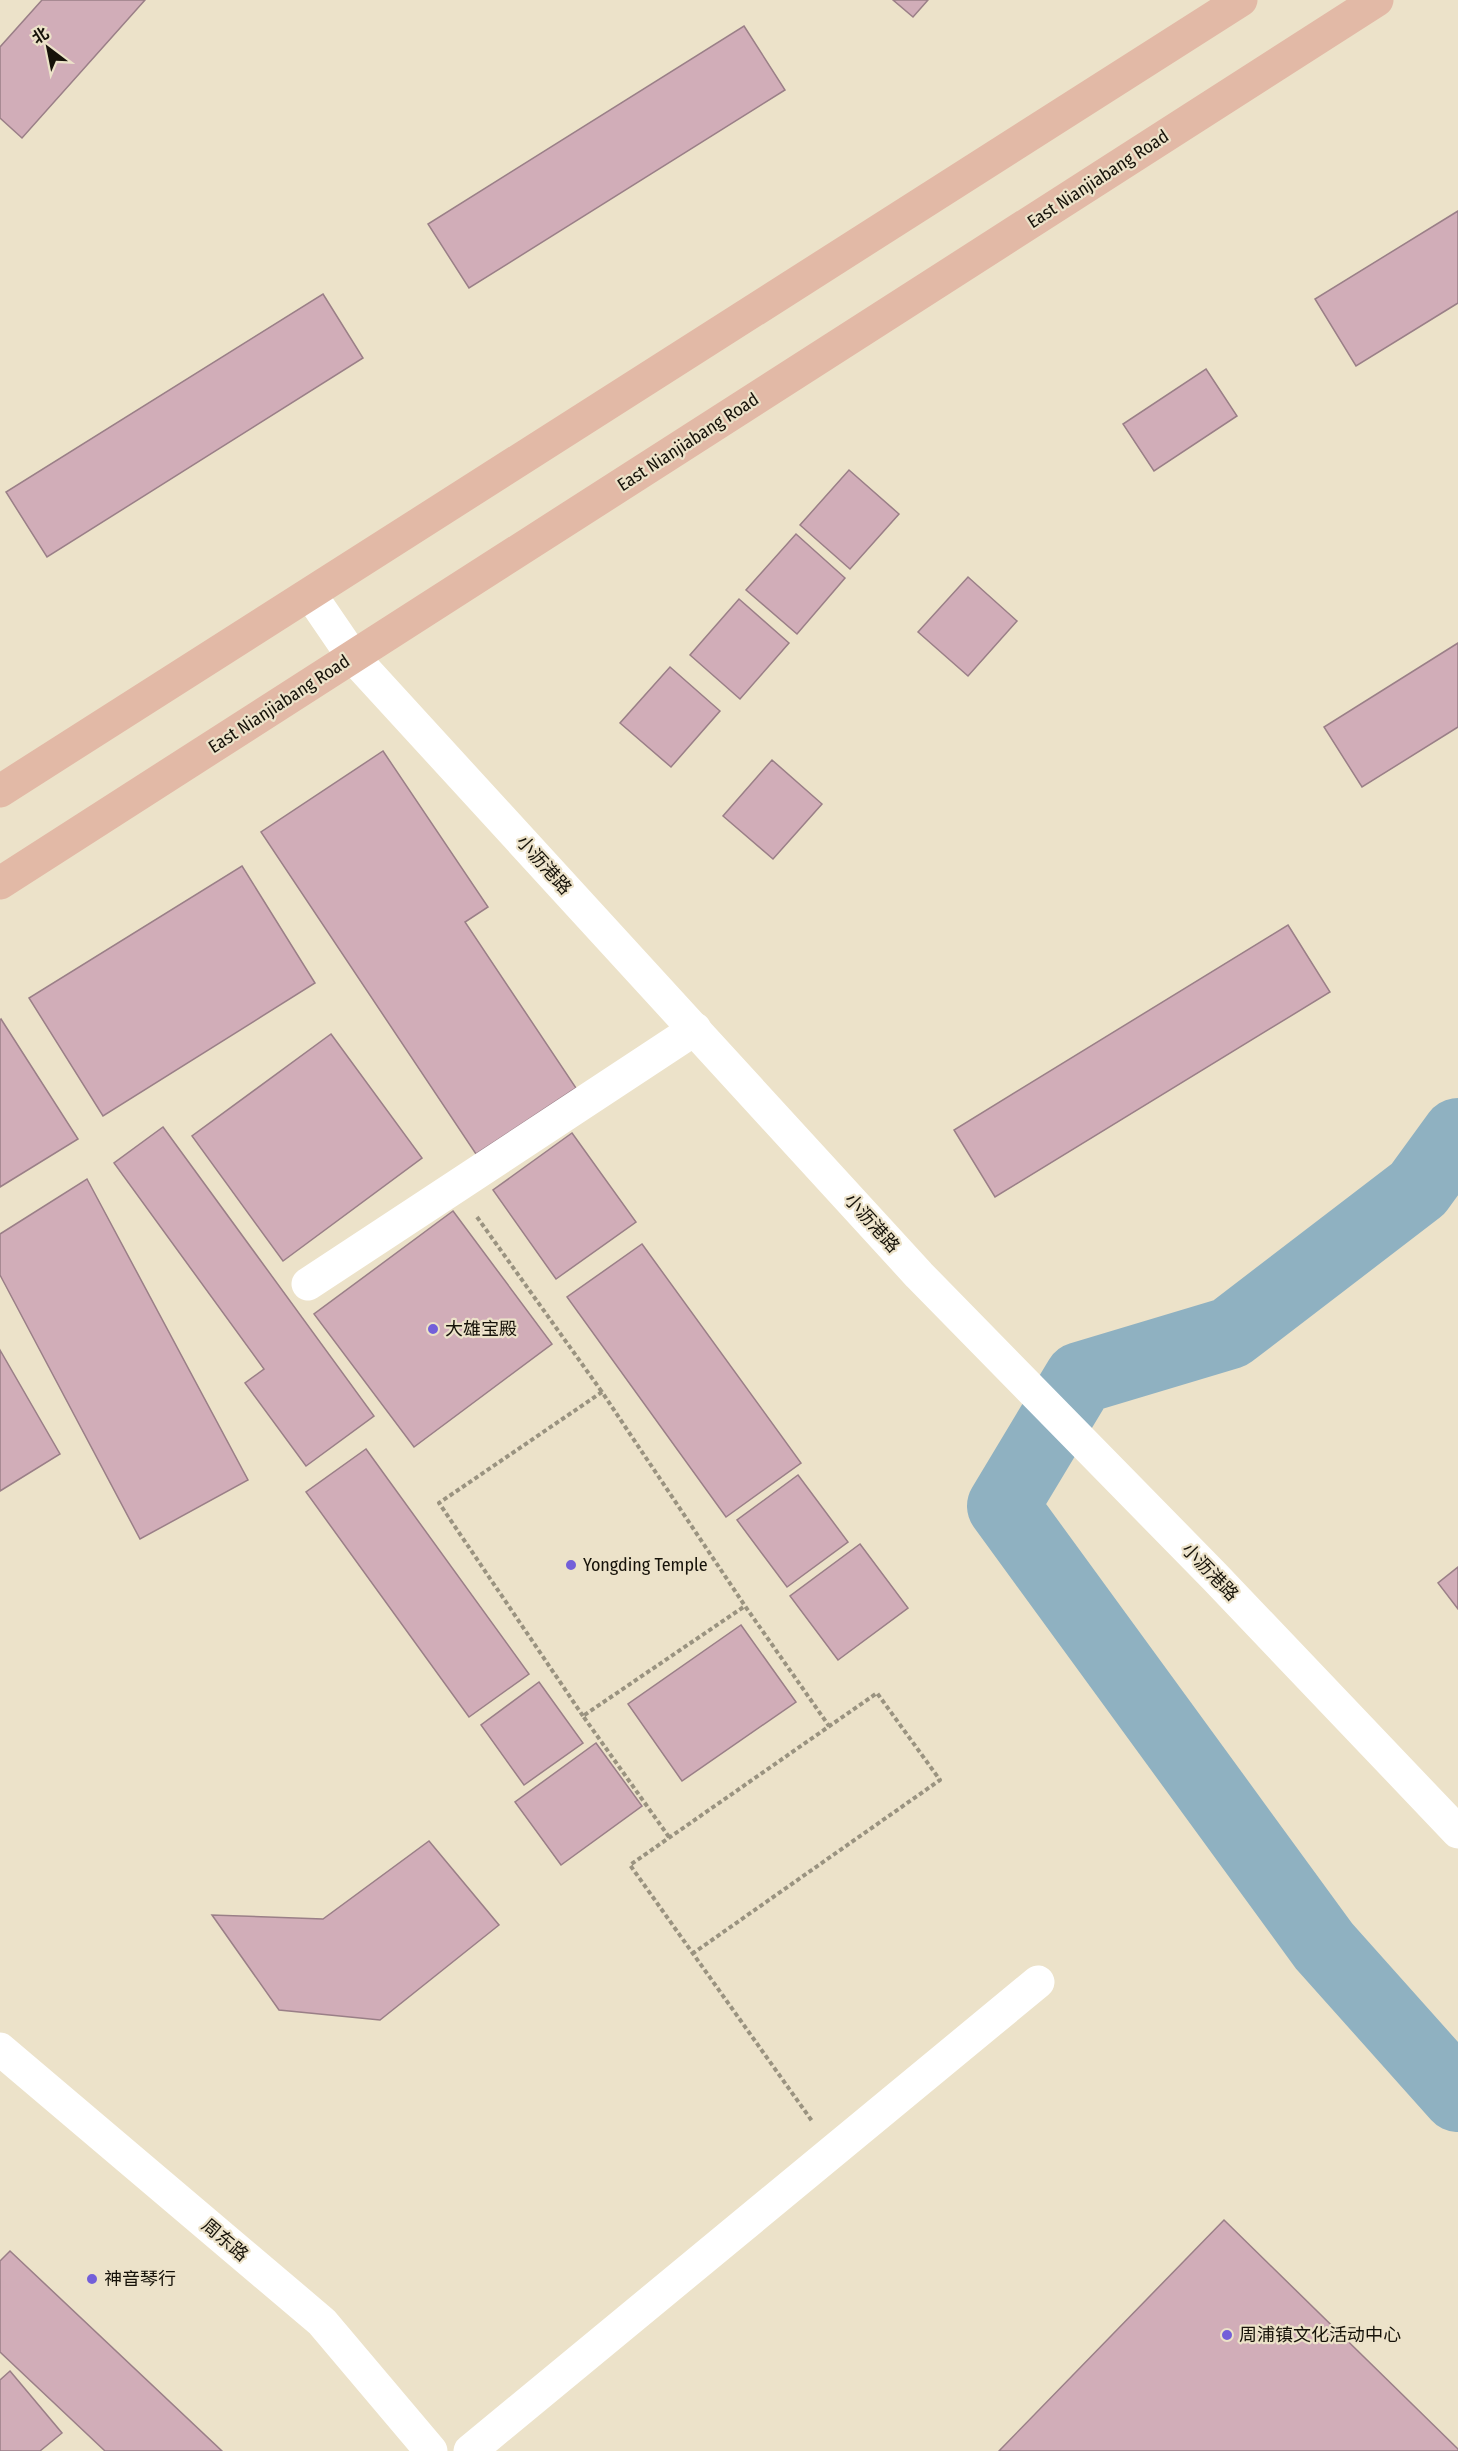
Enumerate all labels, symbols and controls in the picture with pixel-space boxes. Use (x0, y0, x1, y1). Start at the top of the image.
north arrow (18, 18, 78, 78)
text: 北 (28, 23, 52, 48)
street label: East Nianjiabang Road (1023, 125, 1173, 233)
street label: East Nianjiabang Road (613, 388, 763, 496)
street label: East Nianjiabang Road (204, 650, 354, 758)
street label: 小沥港路 (512, 831, 576, 899)
street label: 小沥港路 (840, 1189, 904, 1257)
place label: 大雄宝殿 (445, 1318, 517, 1340)
marker: 大雄宝殿 (426, 1322, 440, 1336)
street label: 小沥港路 (1177, 1538, 1243, 1606)
place label: Yongding Temple (583, 1554, 708, 1576)
marker: Yongding Temple (564, 1558, 578, 1572)
street label: 周东路 (197, 2214, 253, 2266)
place label: 神音琴行 (104, 2268, 176, 2290)
marker: 神音琴行 (85, 2272, 99, 2286)
place label: 周浦镇文化活动中心 (1239, 2324, 1401, 2346)
marker: 周浦镇文化活动中心 (1220, 2328, 1234, 2342)

